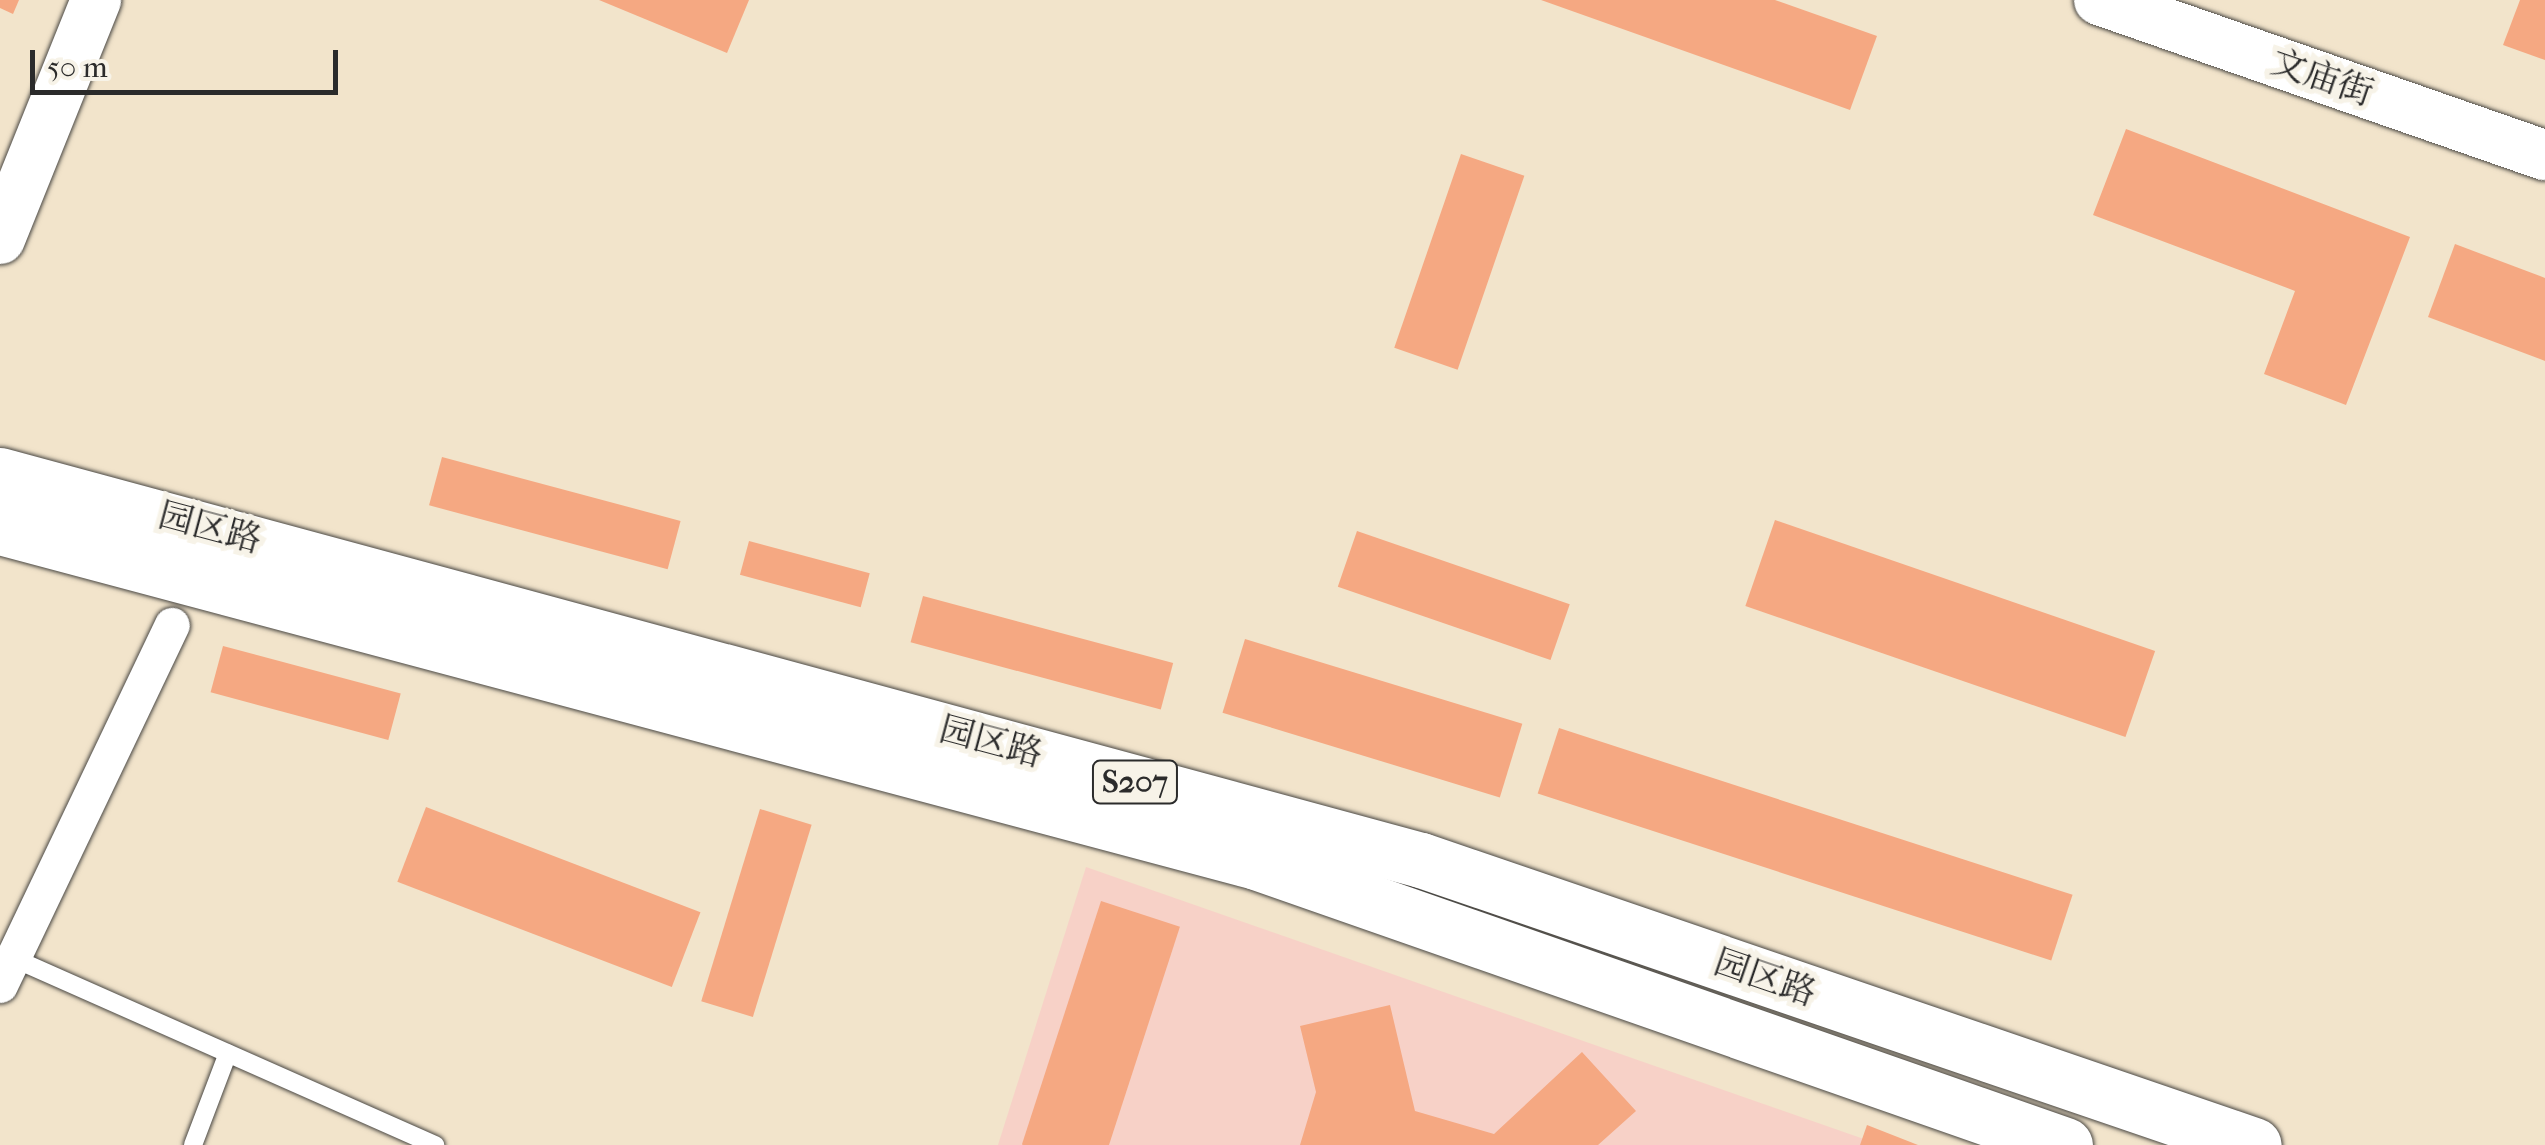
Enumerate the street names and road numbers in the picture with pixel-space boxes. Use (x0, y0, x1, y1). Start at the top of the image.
street label: 文庙街 (2266, 41, 2378, 115)
street label: 园区路 (154, 494, 266, 562)
street label: 园区路 (935, 708, 1047, 776)
road number: S207 (1090, 755, 1180, 809)
street label: 园区路 (1709, 941, 1821, 1015)

